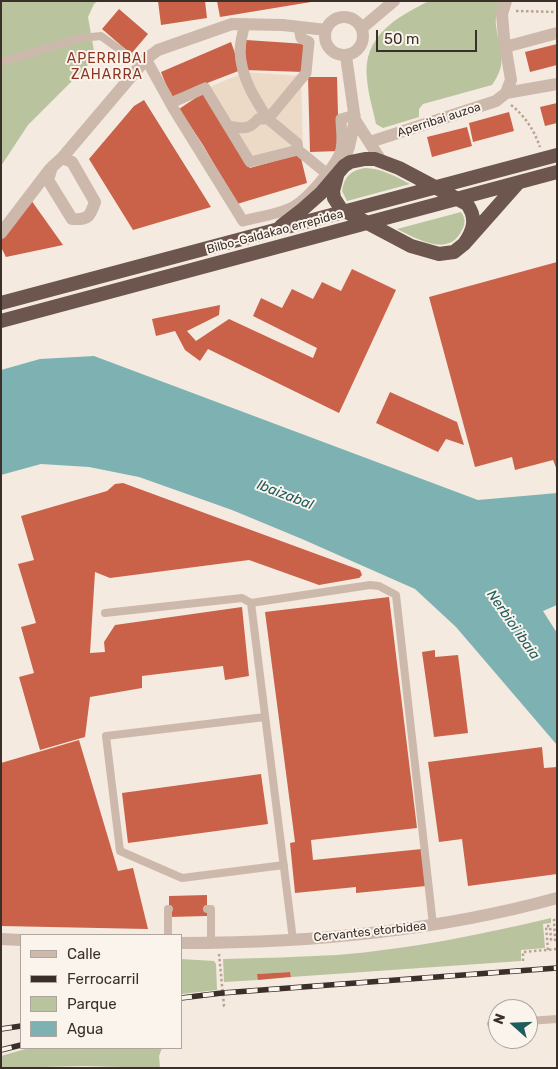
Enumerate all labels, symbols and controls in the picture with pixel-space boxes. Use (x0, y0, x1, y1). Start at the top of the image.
scale bar (378, 20, 479, 52)
text: 50 m (384, 30, 419, 48)
district label: APERRIBAI ZAHARRA (66, 51, 148, 84)
street label: Aperribai auzoa (395, 100, 483, 140)
street label: Bilbo-Galdakao errepidea (205, 207, 345, 257)
water label: Ibaizabal (254, 477, 316, 513)
water label: Nerbioi ibaia (483, 587, 543, 663)
street label: Cervantes etorbidea (313, 919, 427, 945)
legend (20, 934, 182, 1049)
text: Calle (67, 945, 101, 963)
text: Ferrocarril (67, 970, 139, 988)
text: Parque (67, 995, 117, 1013)
north arrow (488, 999, 538, 1049)
text: N (490, 1011, 509, 1027)
text: Agua (67, 1020, 103, 1038)

